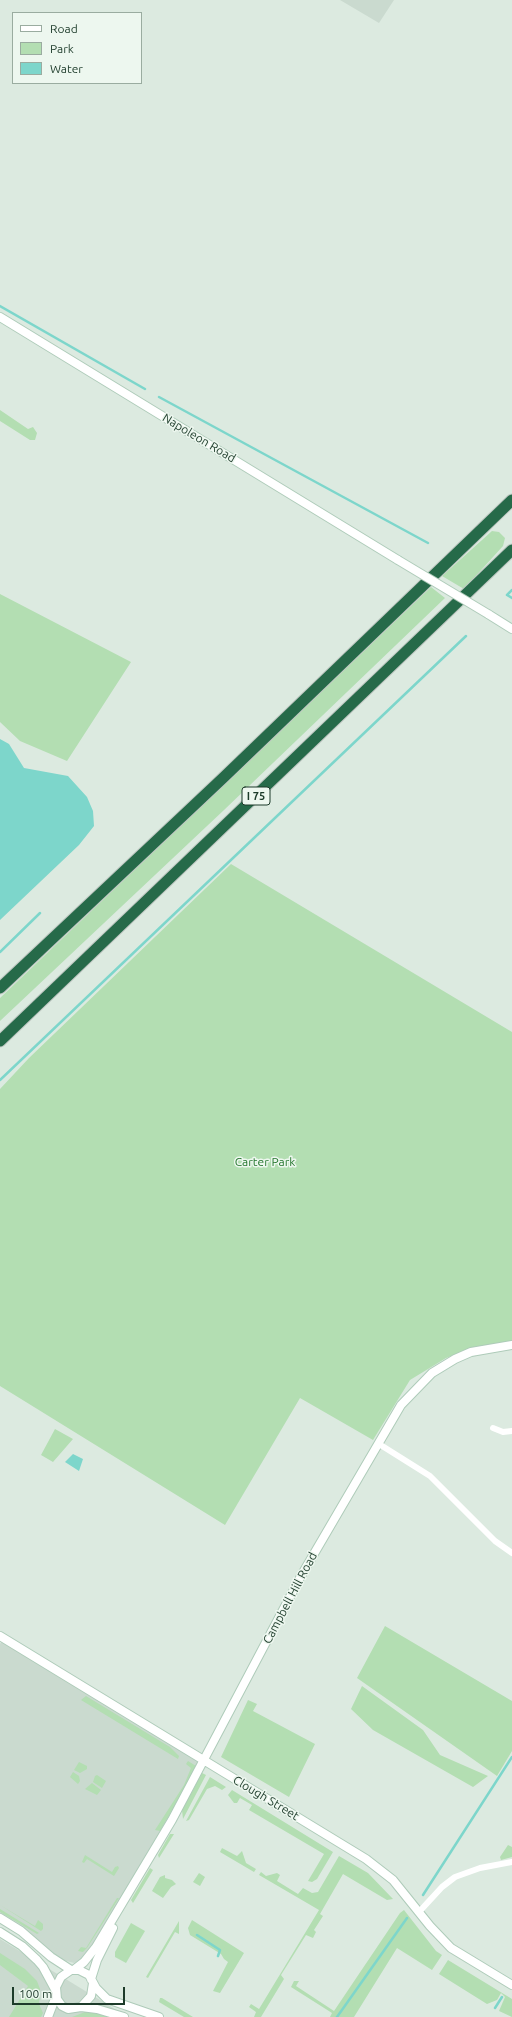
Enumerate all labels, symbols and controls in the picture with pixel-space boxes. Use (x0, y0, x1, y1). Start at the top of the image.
legend (12, 12, 142, 84)
text: Road (50, 22, 78, 35)
text: Park (50, 42, 74, 55)
text: Water (50, 62, 83, 75)
street label: Napoleon Road (160, 410, 238, 466)
road number: I 75 (242, 787, 270, 805)
park label: Carter Park (235, 1155, 295, 1169)
street label: Campbell Hill Road (260, 1550, 320, 1646)
street label: Clough Street (230, 1773, 302, 1823)
scale bar (14, 1979, 127, 2005)
text: 100 m (19, 1987, 52, 2000)

